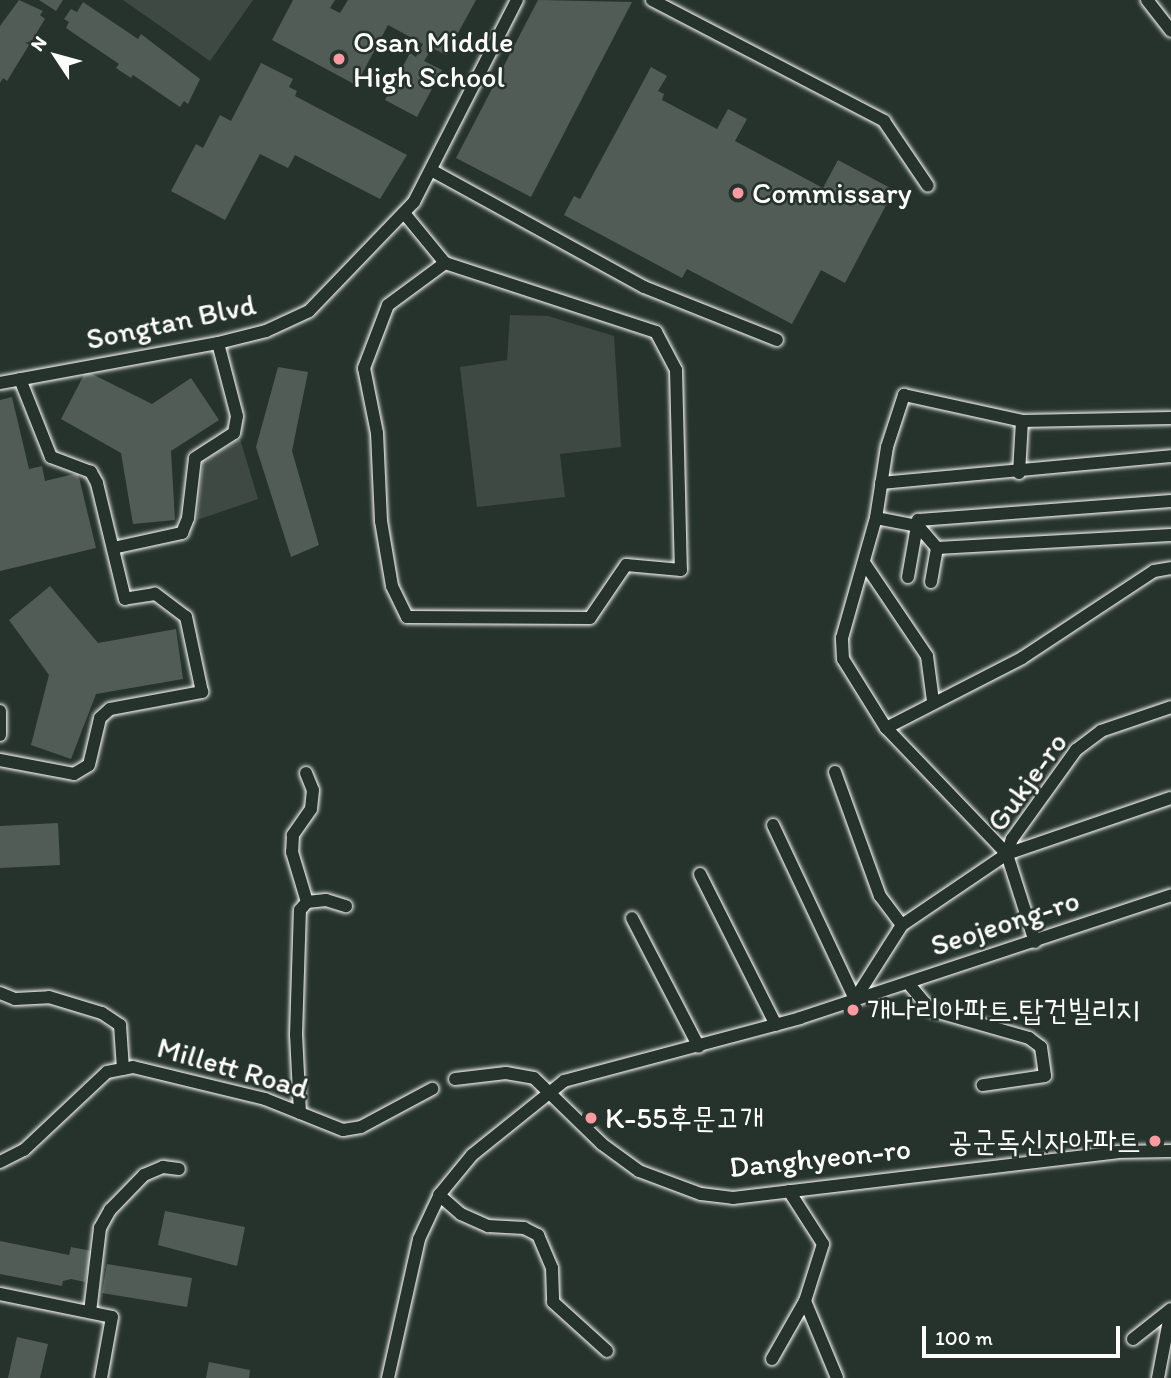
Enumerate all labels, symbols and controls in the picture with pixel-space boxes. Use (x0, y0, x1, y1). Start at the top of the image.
north arrow (21, 21, 91, 91)
place label: Osan Middle High School (353, 24, 513, 94)
text: N (26, 31, 52, 55)
marker: Osan Middle High School (331, 51, 347, 67)
place label: Commissary (752, 175, 912, 211)
marker: Commissary (730, 185, 746, 201)
street label: Songtan Blvd (83, 286, 259, 358)
street label: Gukje-ro (979, 725, 1075, 839)
street label: Seojeong-ro (926, 882, 1084, 964)
place label: 개나리아파트.탑건빌리지 (867, 992, 1140, 1028)
marker: 개나리아파트.탑건빌리지 (845, 1002, 861, 1018)
street label: Millett Road (153, 1029, 313, 1107)
place label: K-55후문고개 (605, 1100, 764, 1136)
marker: K-55후문고개 (583, 1110, 599, 1126)
place label: 공군독신자아파트 (948, 1123, 1141, 1159)
street label: Danghyeon-ro (727, 1131, 913, 1185)
marker: 공군독신자아파트 (1147, 1133, 1163, 1149)
scale bar (926, 1312, 1124, 1356)
text: 100 m (935, 1325, 993, 1350)

